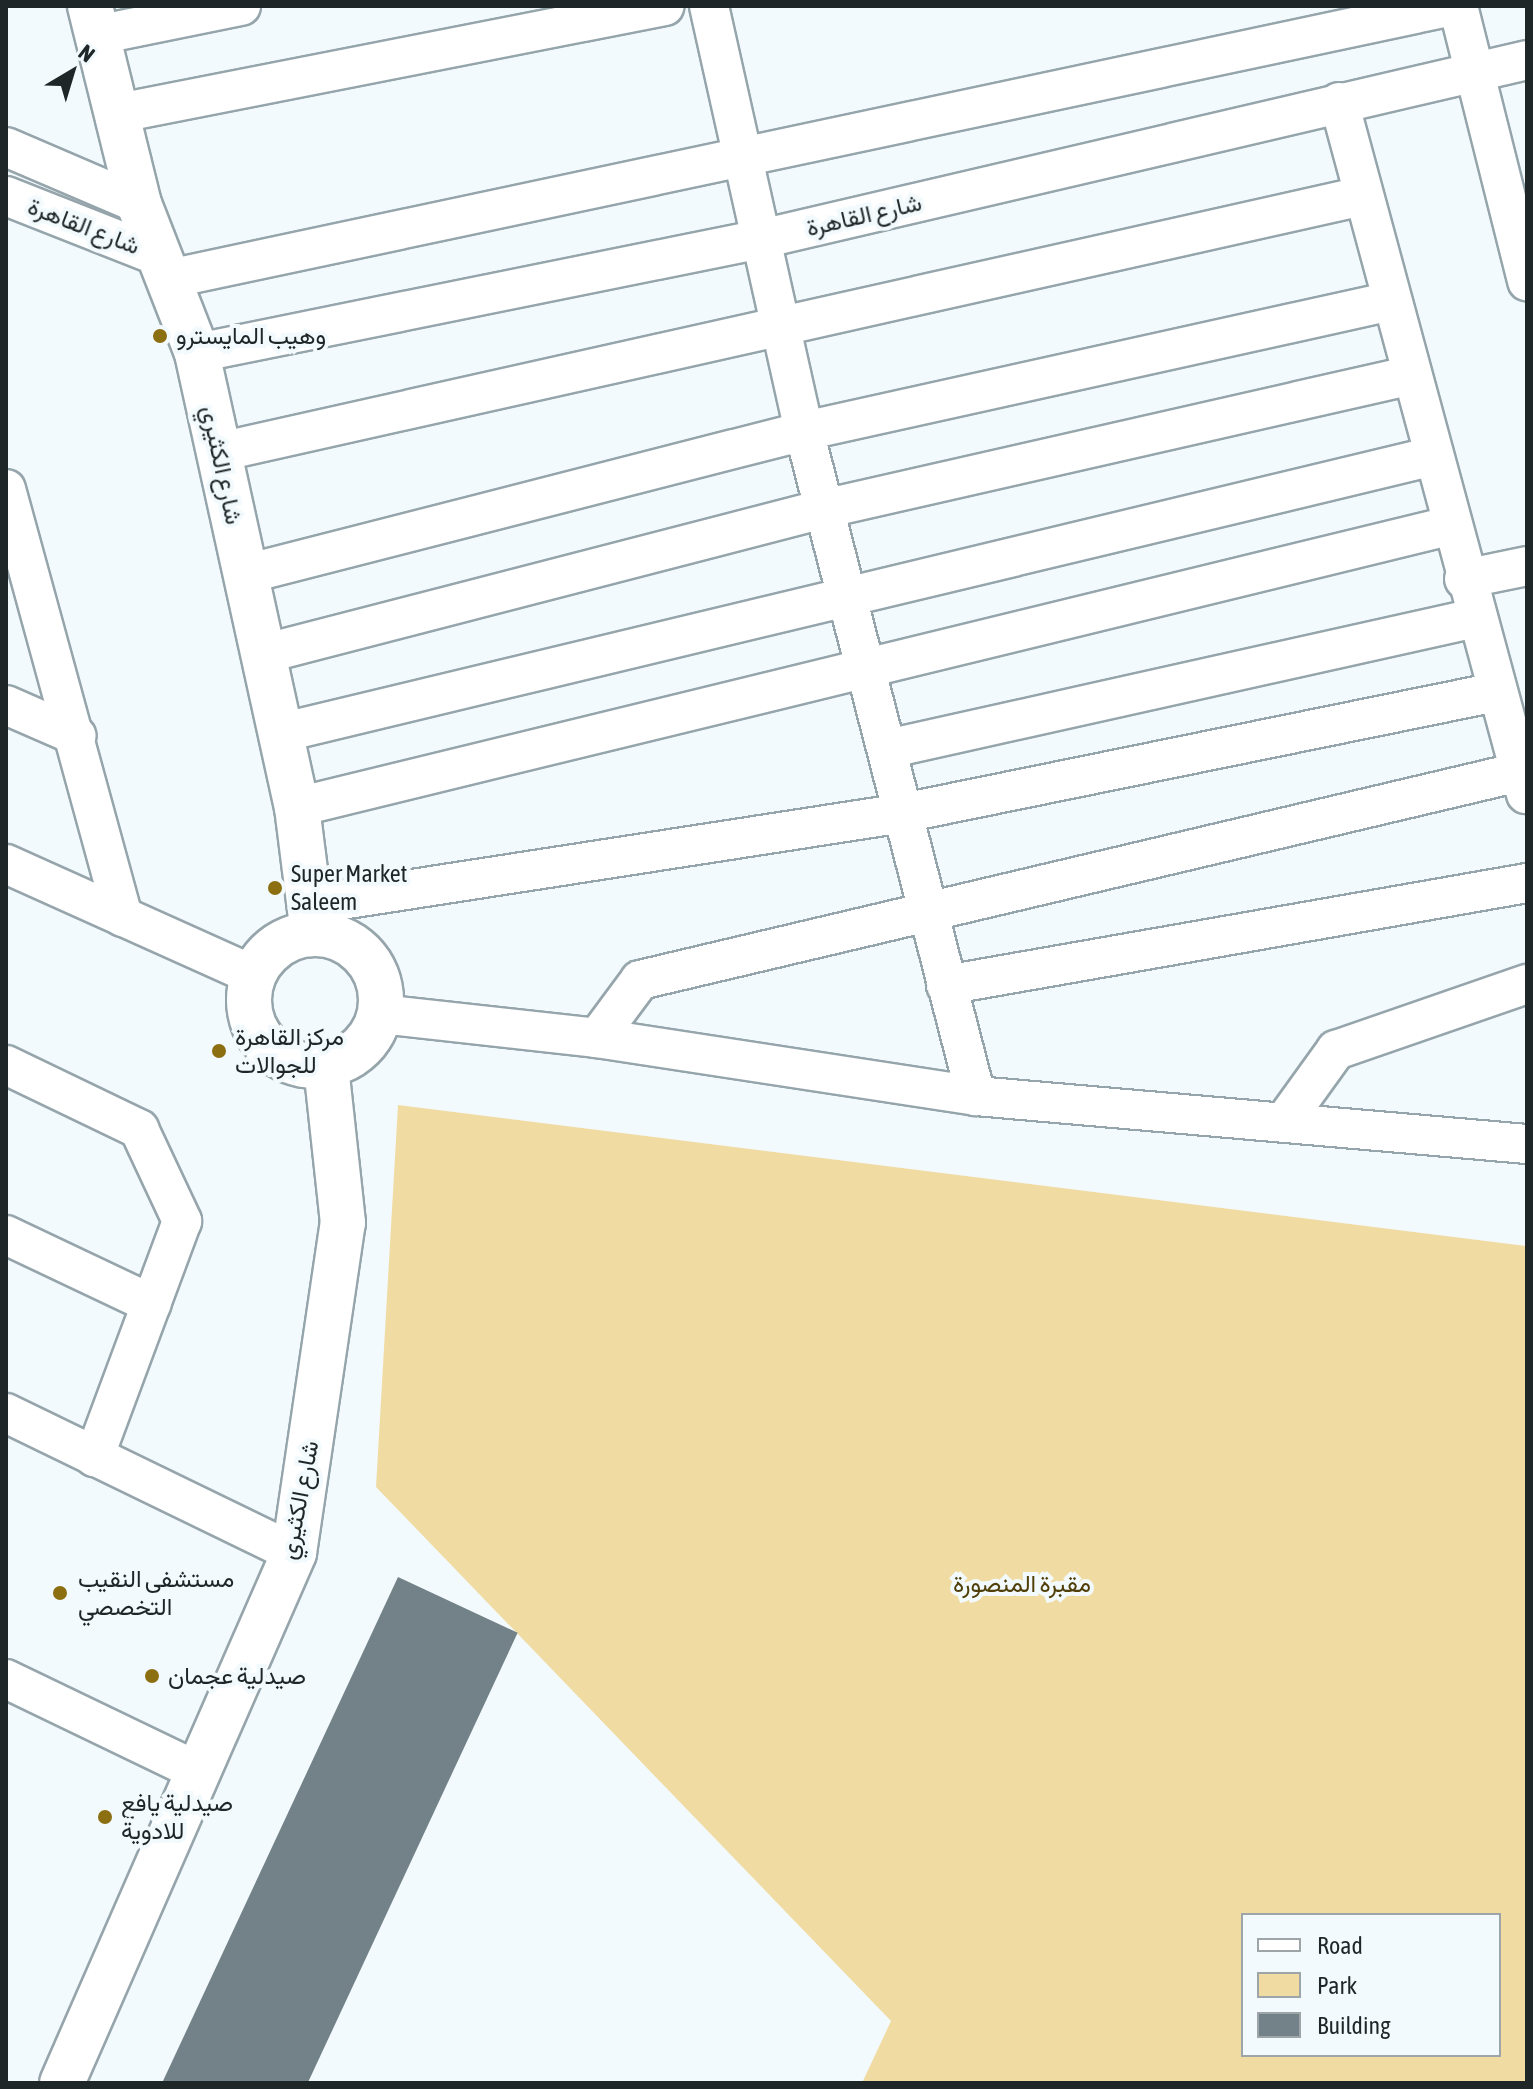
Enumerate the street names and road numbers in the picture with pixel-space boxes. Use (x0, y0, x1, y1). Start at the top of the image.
street label: شارع القاهرة (804, 188, 924, 242)
street label: شارع القاهرة (24, 192, 144, 260)
street label: شارع الكثيري (195, 403, 249, 527)
street label: شارع الكثيري (273, 1438, 325, 1562)

